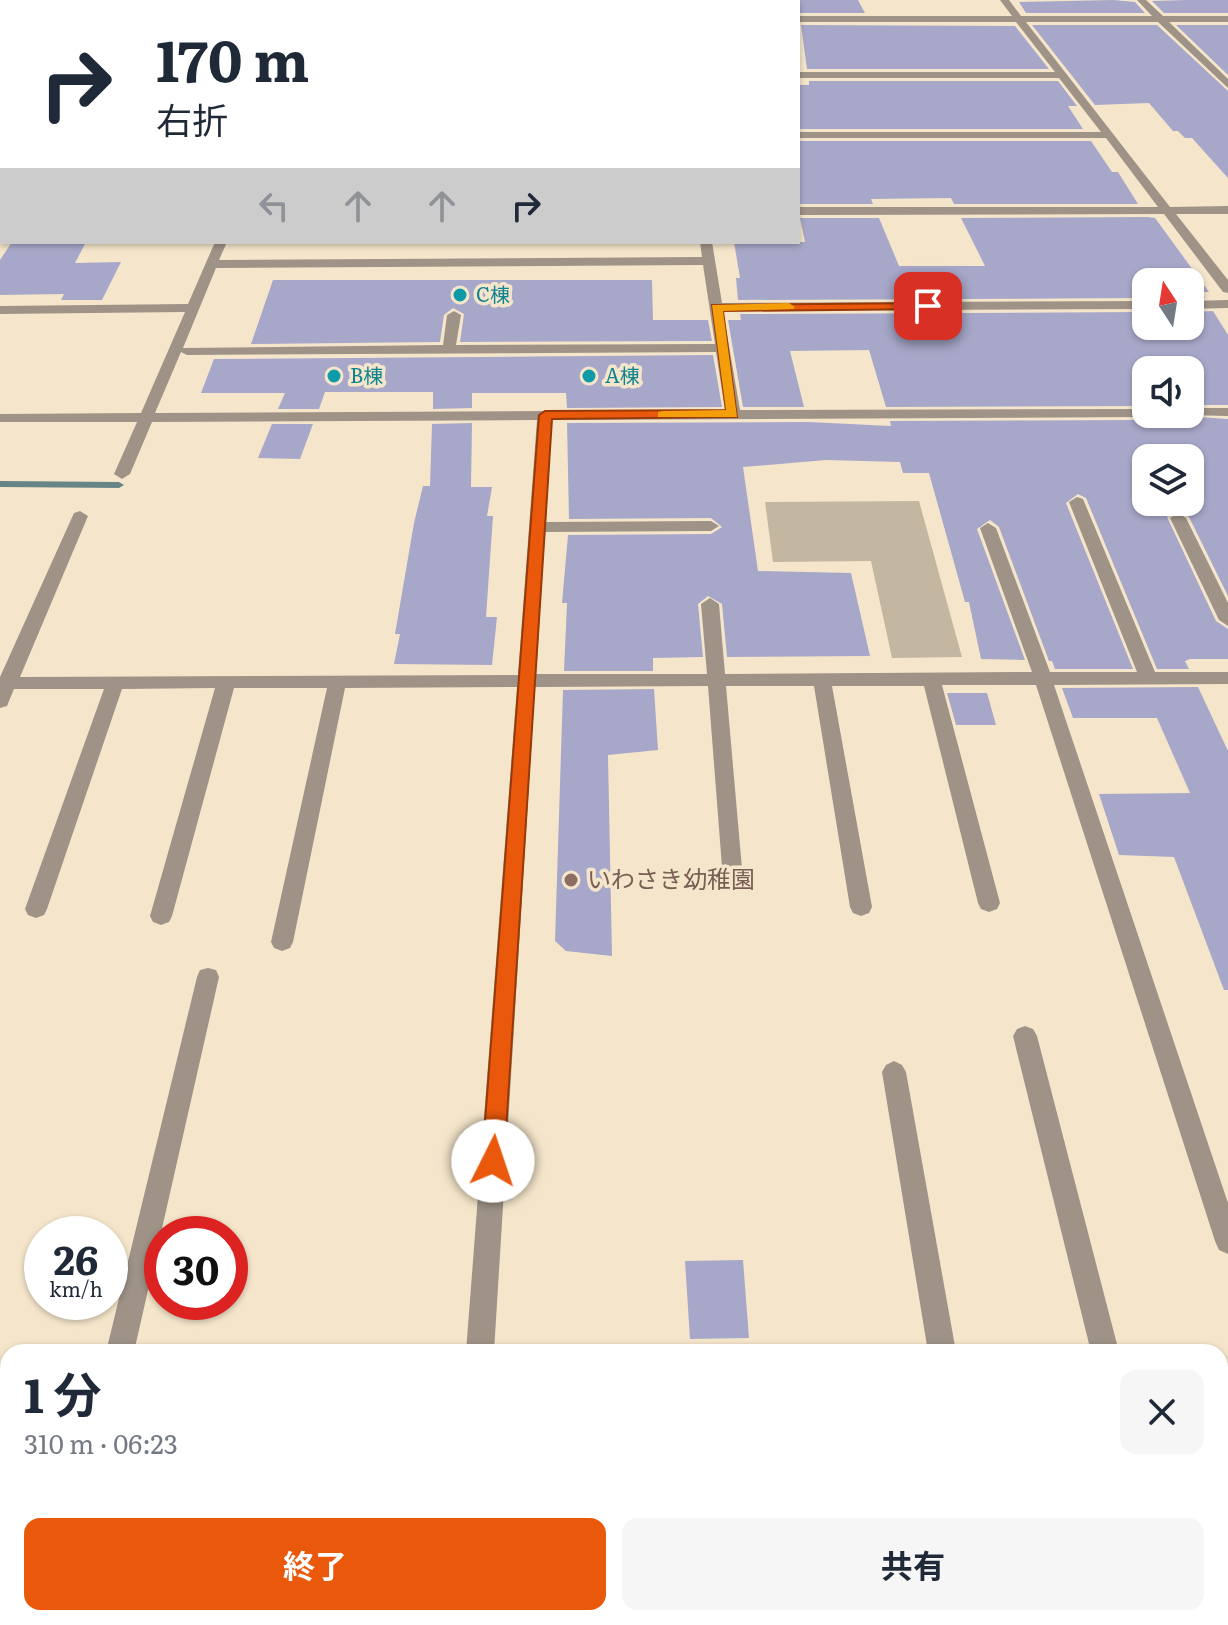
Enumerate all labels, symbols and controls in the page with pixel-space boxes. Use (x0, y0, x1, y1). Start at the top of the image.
text: 170 m (156, 16, 309, 99)
icon: right (24, 32, 128, 136)
text: 右折 (156, 92, 228, 145)
icon: left (252, 184, 296, 228)
icon: ahead (336, 184, 380, 228)
icon: ahead (420, 184, 464, 228)
icon: right (504, 184, 548, 228)
north arrow (1132, 268, 1204, 340)
map controls (1132, 268, 1204, 516)
pin (894, 272, 962, 340)
place label: C棟 (476, 278, 510, 308)
icon: arrive (906, 284, 950, 328)
marker: C棟 (451, 286, 469, 304)
button: sound (1132, 356, 1204, 428)
place label: B棟 (350, 359, 383, 389)
place label: A棟 (605, 359, 640, 389)
marker: B棟 (325, 367, 343, 385)
marker: A棟 (580, 367, 598, 385)
button: layers (1132, 444, 1204, 516)
place label: いわさき幼稚園 (587, 860, 755, 895)
marker: いわさき幼稚園 (562, 871, 580, 889)
position arrow (451, 1119, 535, 1203)
speed limit sign: 30 (144, 1216, 248, 1320)
text: 26 (54, 1228, 98, 1287)
text: km/h (49, 1273, 103, 1303)
text: 1 分 (24, 1357, 101, 1428)
button: close (1120, 1370, 1204, 1454)
text: 310 m · 06:23 (24, 1423, 178, 1462)
button: 終了 (24, 1518, 606, 1610)
button: 共有 (622, 1518, 1204, 1610)

